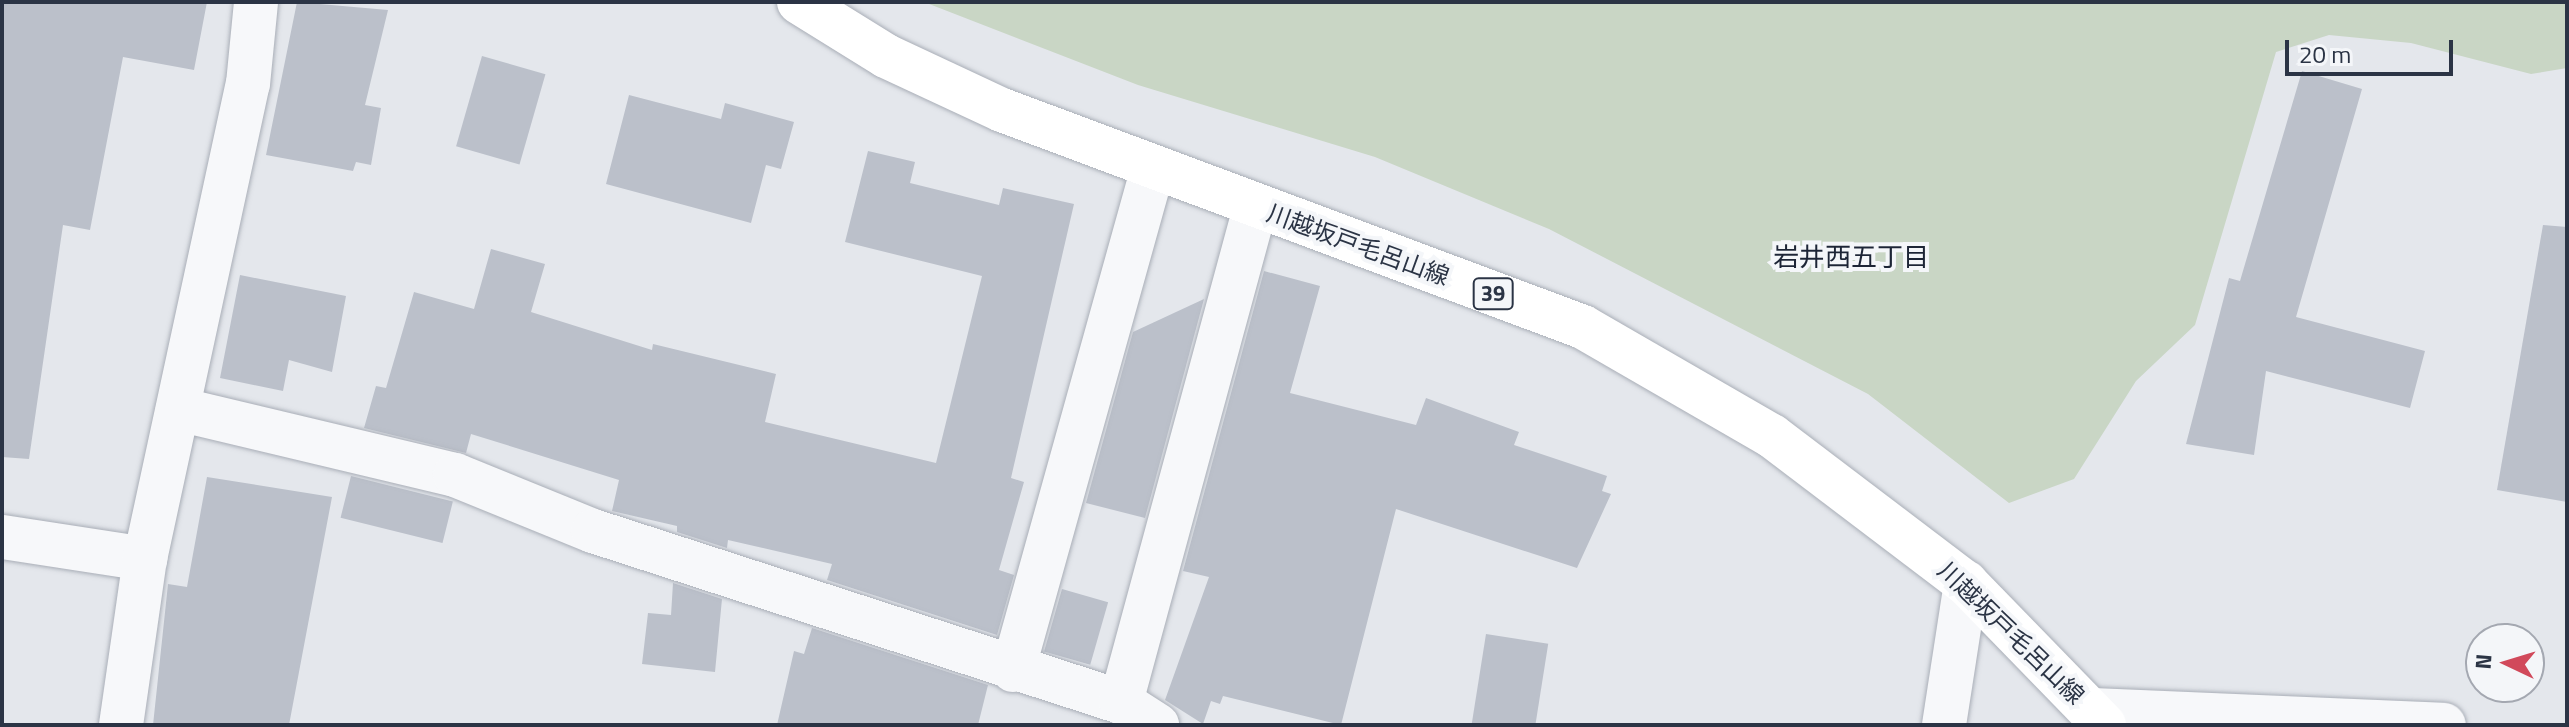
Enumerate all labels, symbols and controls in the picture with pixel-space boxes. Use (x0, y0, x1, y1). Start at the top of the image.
scale bar (2289, 24, 2457, 74)
text: 20 m (2299, 36, 2351, 72)
street label: 川越坂戸毛呂山線 (1263, 199, 1453, 291)
district label: 岩井西五丁目 (1773, 241, 1929, 273)
road number: 39 (1471, 276, 1515, 312)
street label: 川越坂戸毛呂山線 (1932, 556, 2090, 710)
north arrow (2465, 623, 2545, 703)
text: N (2466, 653, 2501, 670)

